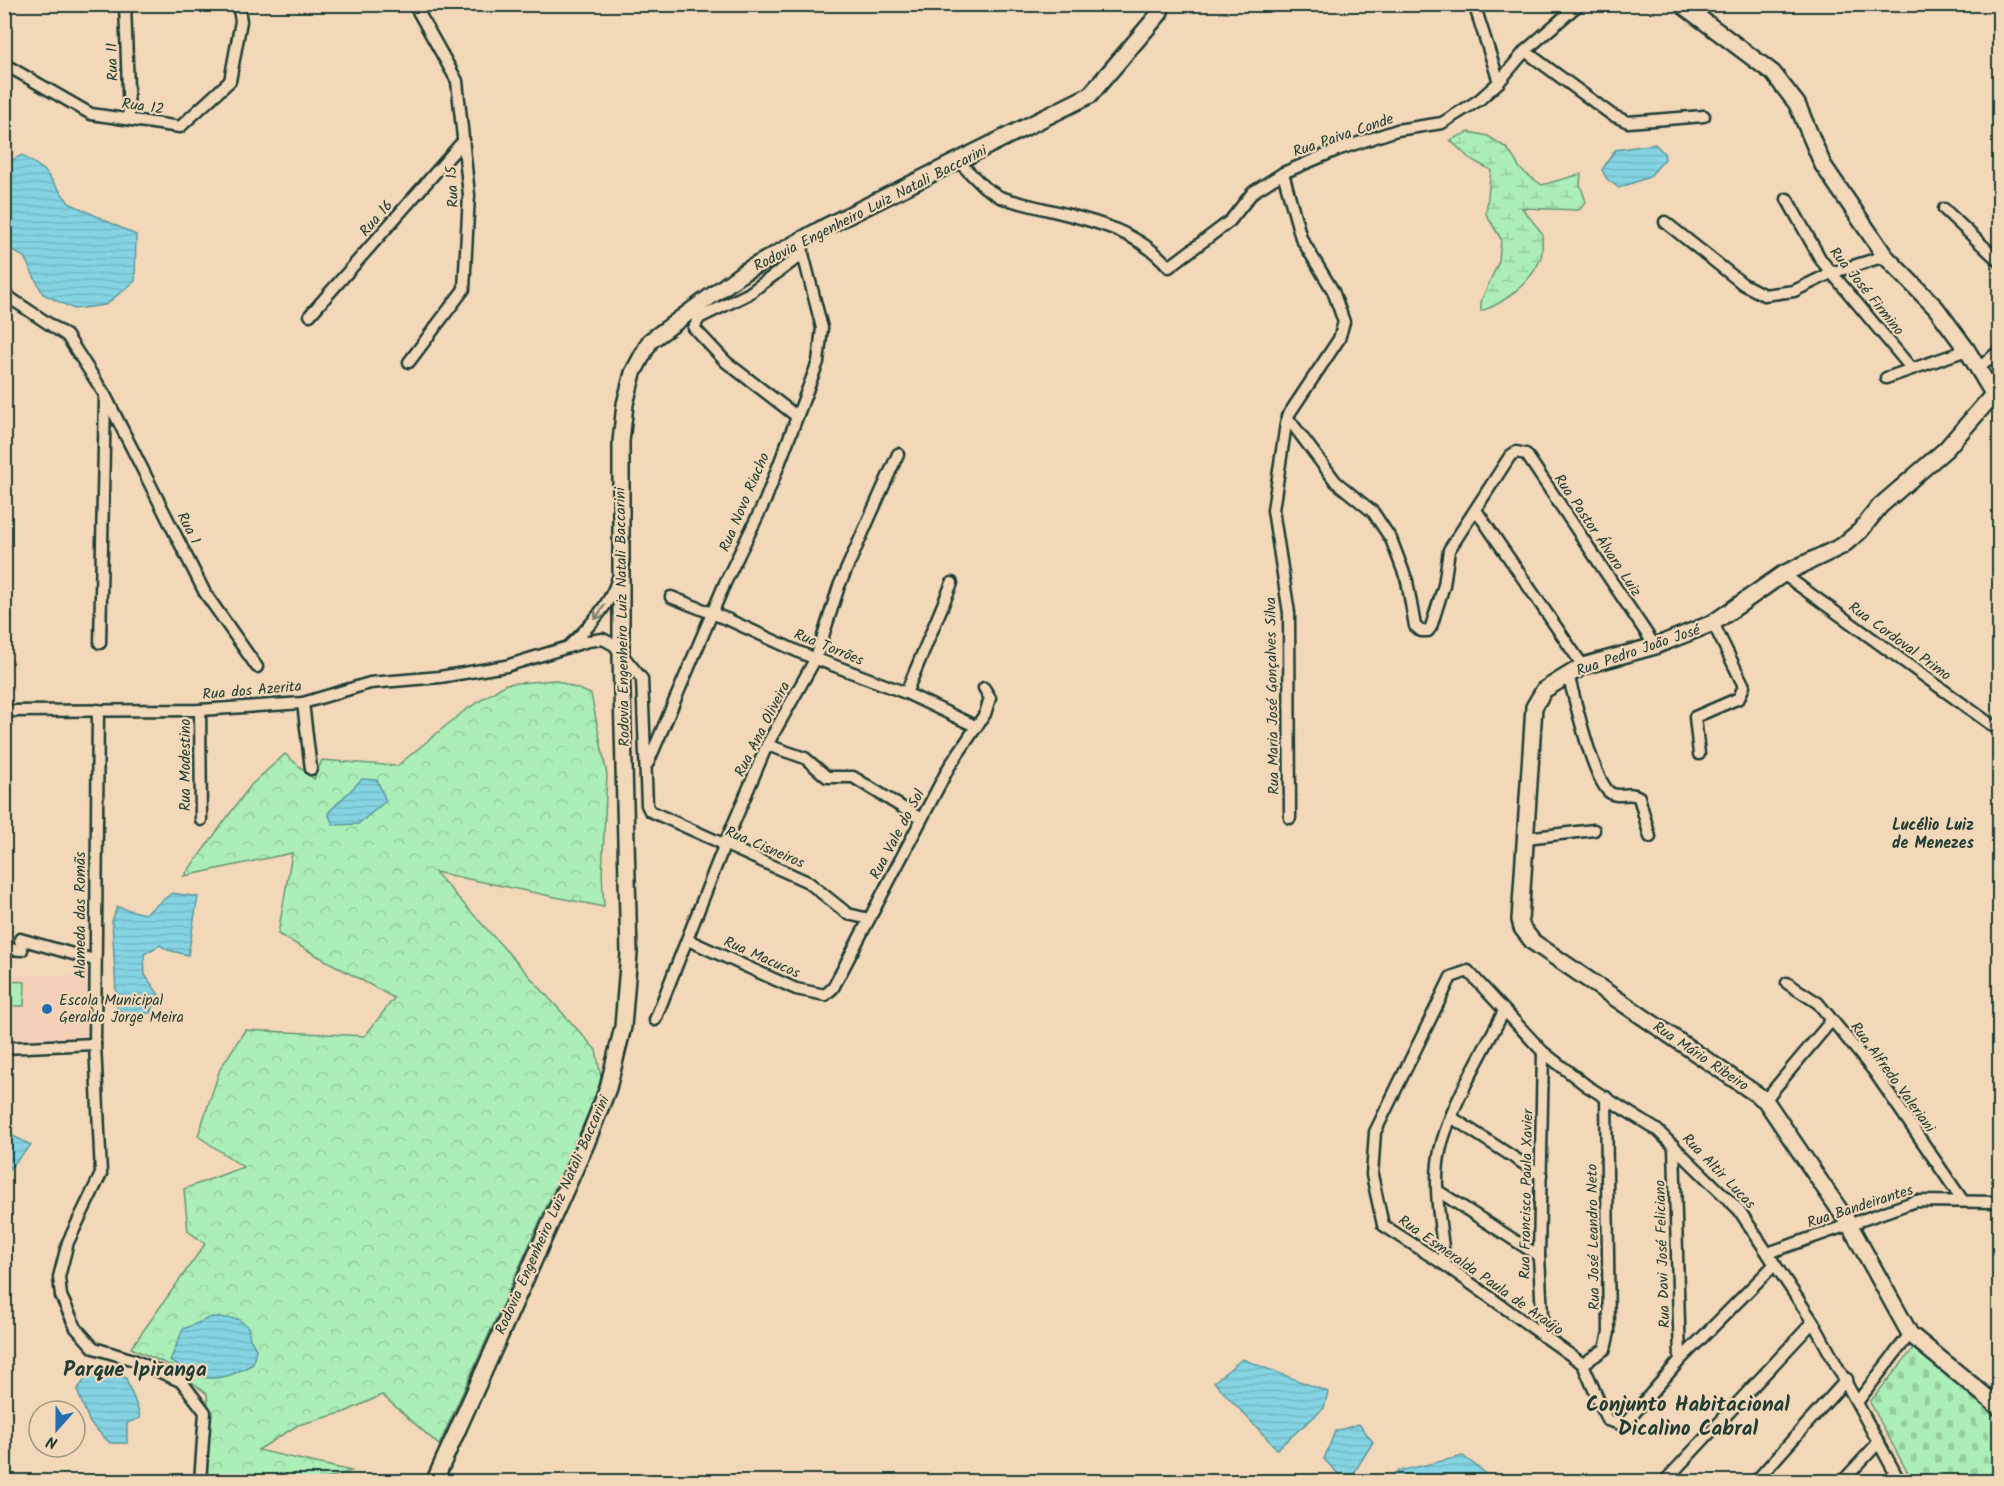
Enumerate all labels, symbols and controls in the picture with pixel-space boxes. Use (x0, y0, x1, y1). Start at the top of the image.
street label: Rua 11 (100, 42, 126, 82)
street label: Rua 12 (120, 92, 166, 122)
street label: Rua Paiva Conde (1290, 107, 1397, 164)
street label: Rodovia Engenheiro Luiz Natali Baccarini (749, 139, 993, 278)
street label: Rua 15 (440, 165, 466, 208)
street label: Rua 16 (354, 195, 400, 242)
street label: Rua José Firmino (1823, 242, 1910, 341)
street label: Rua Novo Riacho (713, 449, 777, 556)
street label: Rua Pastor Álvaro Luiz (1547, 469, 1648, 602)
street label: Rodovia Engenheiro Luiz Natali Baccarini (609, 486, 637, 747)
street label: Rua 1 (170, 508, 207, 549)
street label: Rua Cordoval Primo (1843, 596, 1956, 688)
street label: Rua Maria José Gonçalves Silva (1259, 597, 1287, 795)
one-way arrow (593, 604, 606, 621)
street label: Rua Pedro João José (1573, 618, 1705, 683)
street label: Rua Torrões (790, 623, 868, 673)
street label: Rua dos Azerita (201, 675, 303, 707)
street label: Rua Ana Oliveira (729, 678, 797, 781)
street label: Rua Modestino (174, 719, 198, 811)
street label: Rua Vale do Sol (864, 785, 932, 884)
district label: Lucélio Luiz de Menezes (1892, 813, 1975, 856)
street label: Rua Cisneiros (721, 820, 809, 876)
street label: Alameda das Romãs (69, 851, 93, 978)
street label: Rua Macucos (719, 930, 804, 986)
place label: Escola Municipal Geraldo Jorge Meira (59, 989, 184, 1030)
marker: Escola Municipal Geraldo Jorge Meira (40, 1002, 54, 1016)
street label: Rua Mário Ribeiro (1647, 1016, 1754, 1098)
street label: Rua Alfredo Valeriani (1844, 1017, 1942, 1139)
street label: Rodovia Engenheiro Luiz Natali Baccarini (489, 1091, 617, 1339)
street label: Rua Francisco Paula Xavier (1514, 1108, 1541, 1279)
street label: Rua Altir Lucas (1676, 1128, 1761, 1216)
street label: Rua José Leandro Neto (1581, 1163, 1607, 1310)
street label: Rua Bandeirantes (1804, 1178, 1917, 1235)
street label: Rua Davi José Feliciano (1648, 1179, 1678, 1329)
street label: Rua Esmeralda Paula de Araújo (1393, 1209, 1568, 1342)
district label: Parque Ipiranga (63, 1354, 207, 1387)
district label: Conjunto Habitacional Dicalino Cabral (1586, 1389, 1790, 1446)
north arrow (27, 1399, 87, 1459)
text: N (43, 1428, 61, 1455)

